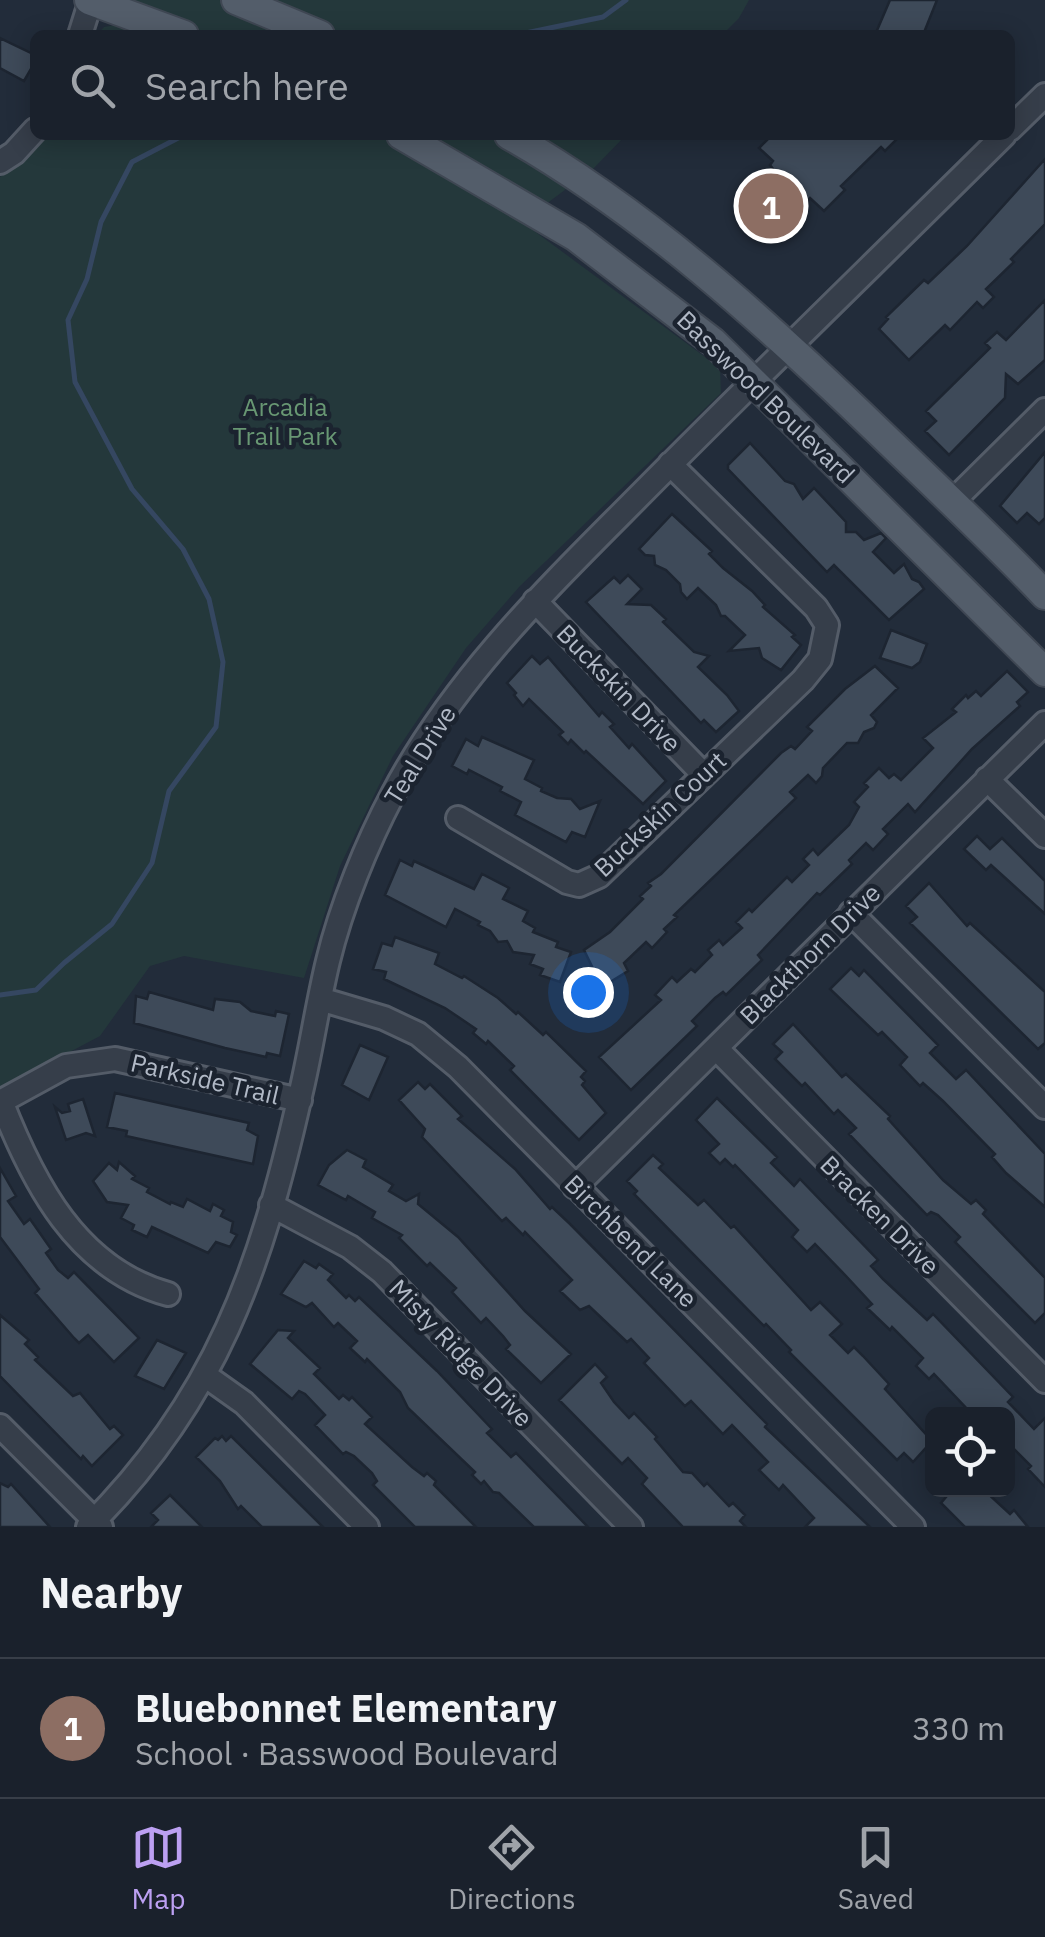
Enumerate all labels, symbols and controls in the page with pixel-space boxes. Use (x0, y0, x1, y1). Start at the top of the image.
search box (30, 30, 1015, 140)
icon: search (65, 58, 120, 113)
text: Search here (145, 61, 349, 110)
pin: 1 (738, 168, 804, 244)
street label: Basswood Boulevard (670, 303, 862, 490)
park label: Arcadia Trail Park (232, 390, 338, 452)
street label: Buckskin Drive (550, 617, 689, 759)
street label: Teal Drive (376, 699, 463, 810)
street label: Buckskin Court (586, 744, 733, 884)
street label: Blackthorn Drive (732, 876, 887, 1031)
your location (563, 967, 614, 1018)
street label: Parkside Trail (128, 1045, 283, 1112)
street label: Bracken Drive (814, 1148, 947, 1281)
street label: Birchbend Lane (558, 1167, 705, 1314)
street label: Misty Ridge Drive (382, 1272, 540, 1434)
map controls (925, 1407, 1015, 1497)
button: locate (925, 1407, 1015, 1497)
text: Nearby (40, 1565, 182, 1620)
text: Bluebonnet Elementary (135, 1683, 557, 1732)
text: 1 (63, 1707, 82, 1749)
text: 330 m (912, 1707, 1005, 1749)
text: School · Basswood Boulevard (135, 1732, 559, 1774)
tab: Map (131, 1820, 186, 1917)
tab: Directions (448, 1820, 576, 1917)
tab: Saved (838, 1820, 914, 1917)

